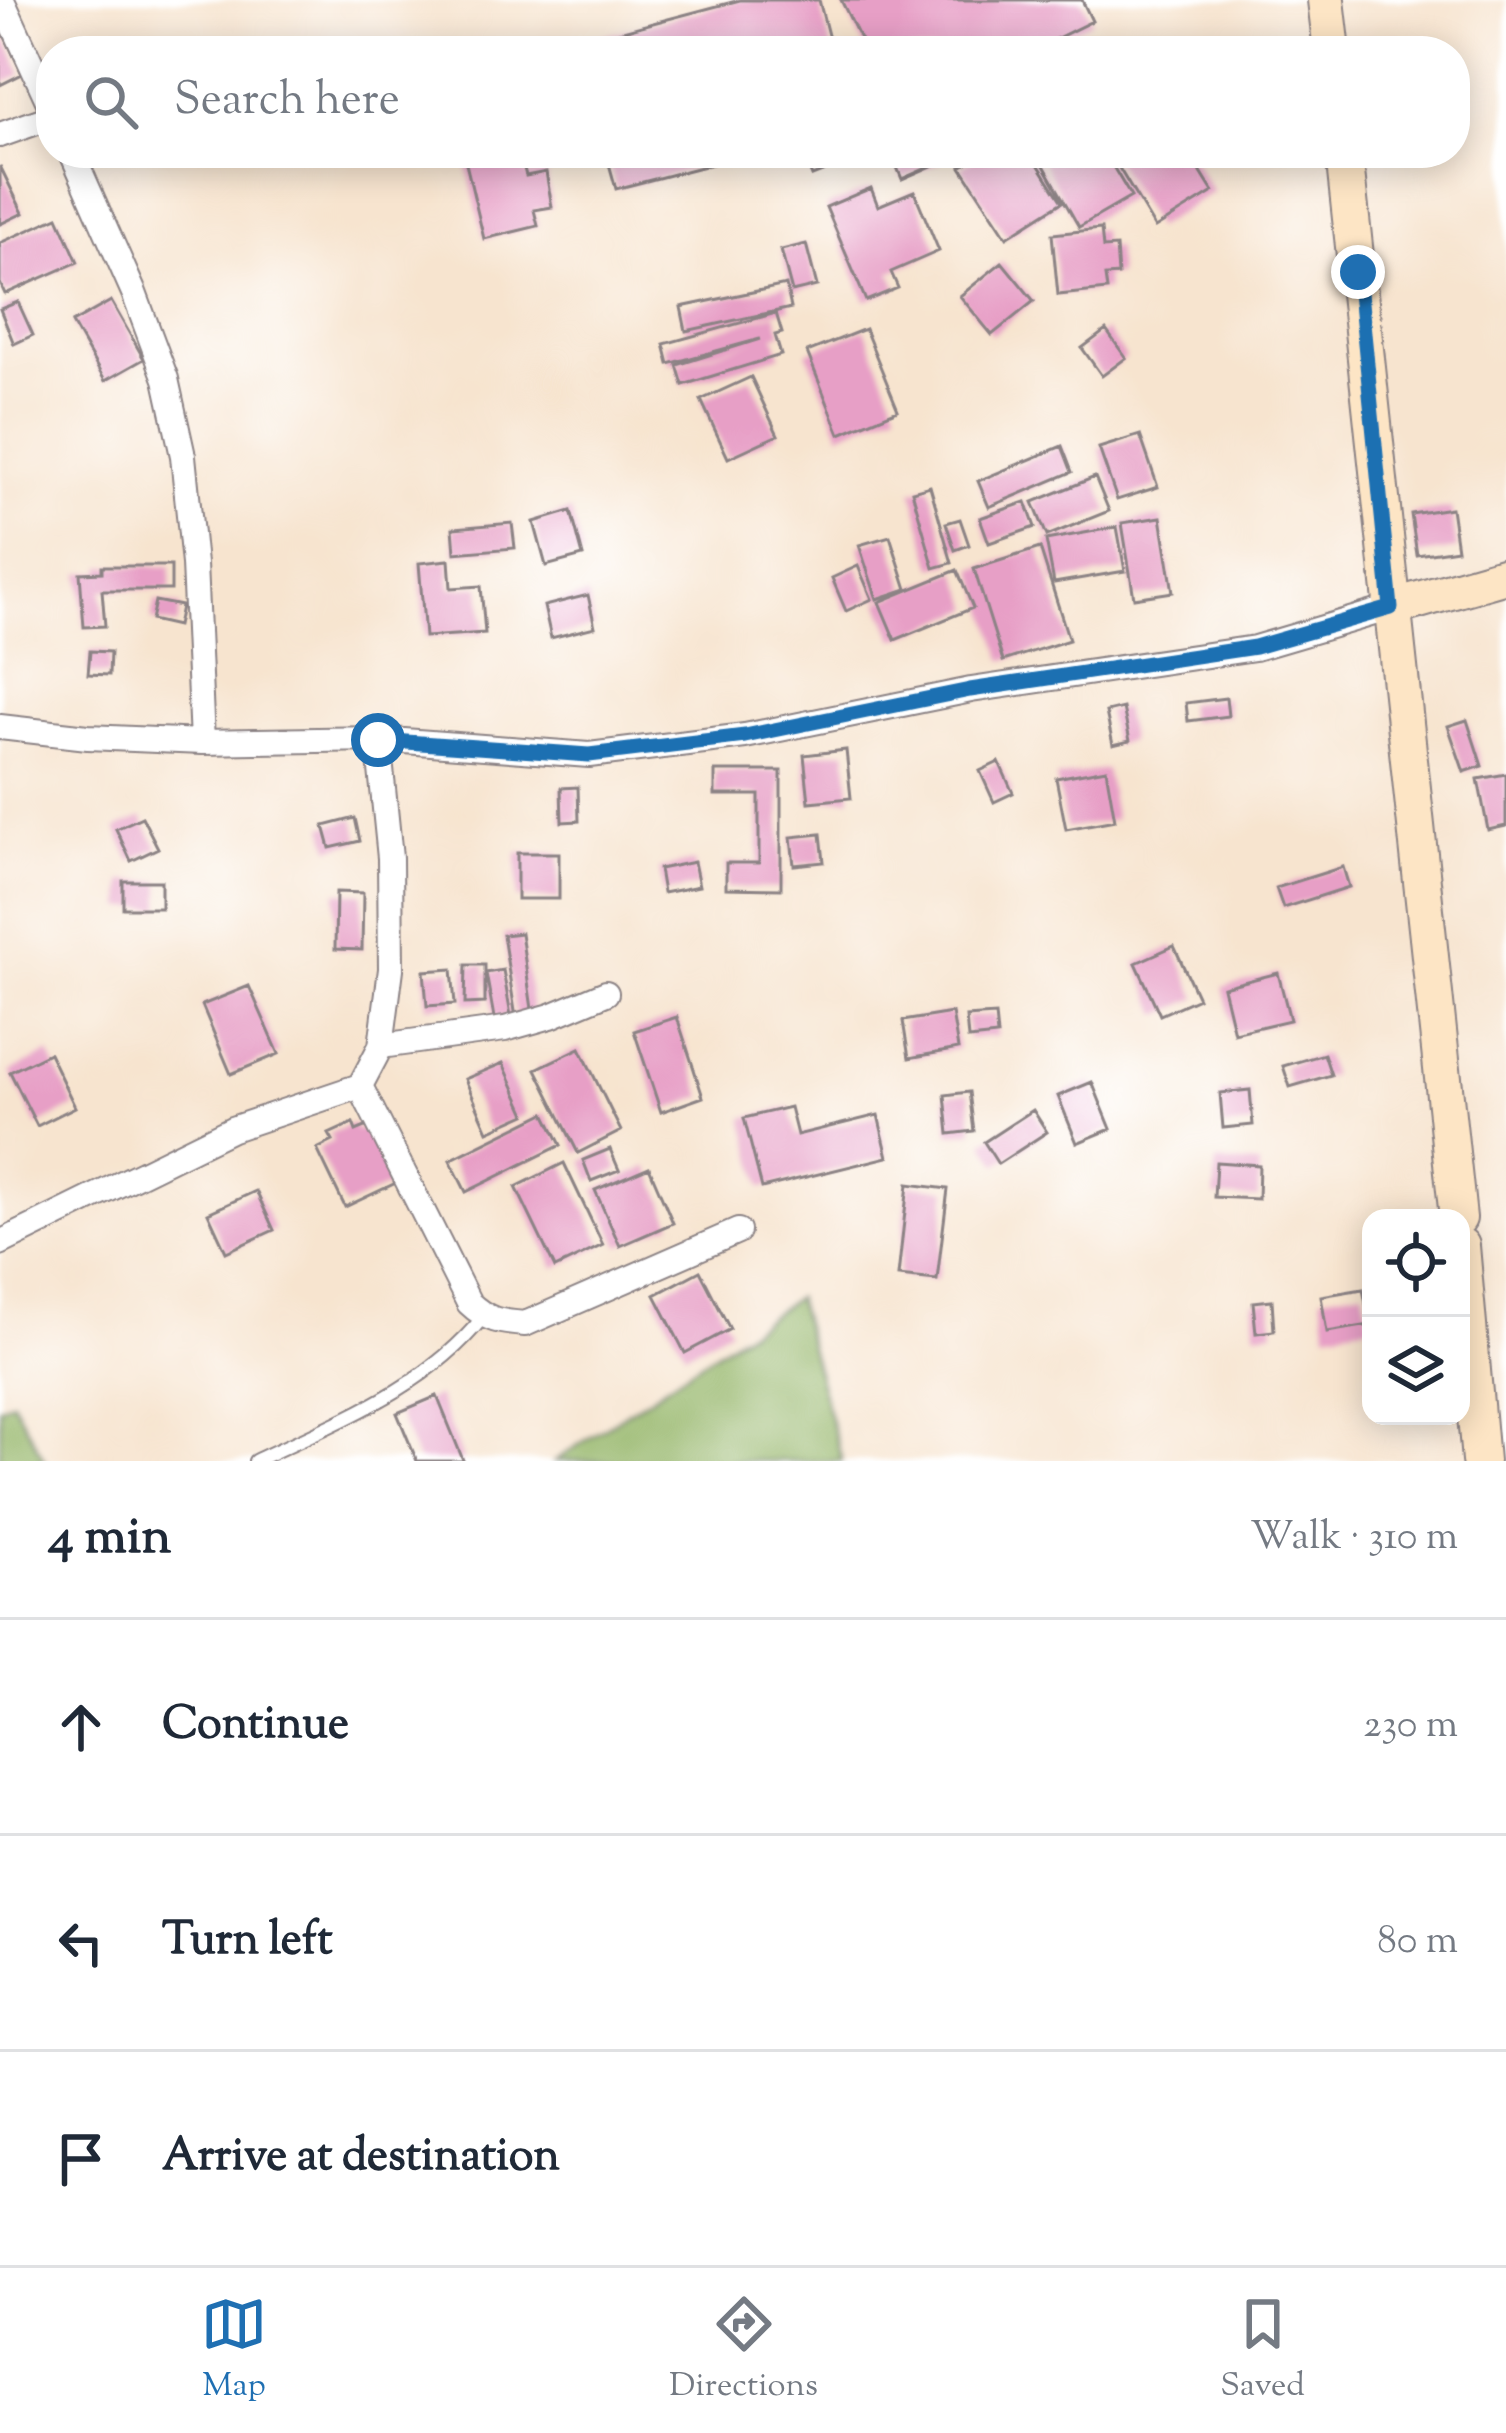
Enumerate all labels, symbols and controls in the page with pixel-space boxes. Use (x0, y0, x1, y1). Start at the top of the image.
search box (36, 36, 1470, 168)
icon: search (78, 69, 144, 135)
text: Search here (174, 70, 400, 135)
route end (1331, 245, 1385, 299)
route start (351, 713, 405, 767)
map controls (1362, 1209, 1470, 1425)
button: locate (1362, 1209, 1470, 1317)
button: layers (1362, 1317, 1470, 1425)
text: 4 min (48, 1503, 171, 1576)
text: Walk · 310 m (1250, 1511, 1458, 1567)
icon: ahead (48, 1694, 114, 1760)
text: Continue (162, 1694, 349, 1759)
text: 230 m (1363, 1699, 1458, 1755)
icon: left (48, 1910, 114, 1976)
text: Turn left (162, 1910, 333, 1975)
text: 80 m (1377, 1915, 1458, 1971)
icon: arrive (48, 2126, 114, 2192)
text: Arrive at destination (162, 2126, 560, 2191)
tab: Map (201, 2291, 267, 2411)
tab: Directions (669, 2291, 818, 2411)
tab: Saved (1220, 2291, 1305, 2411)

